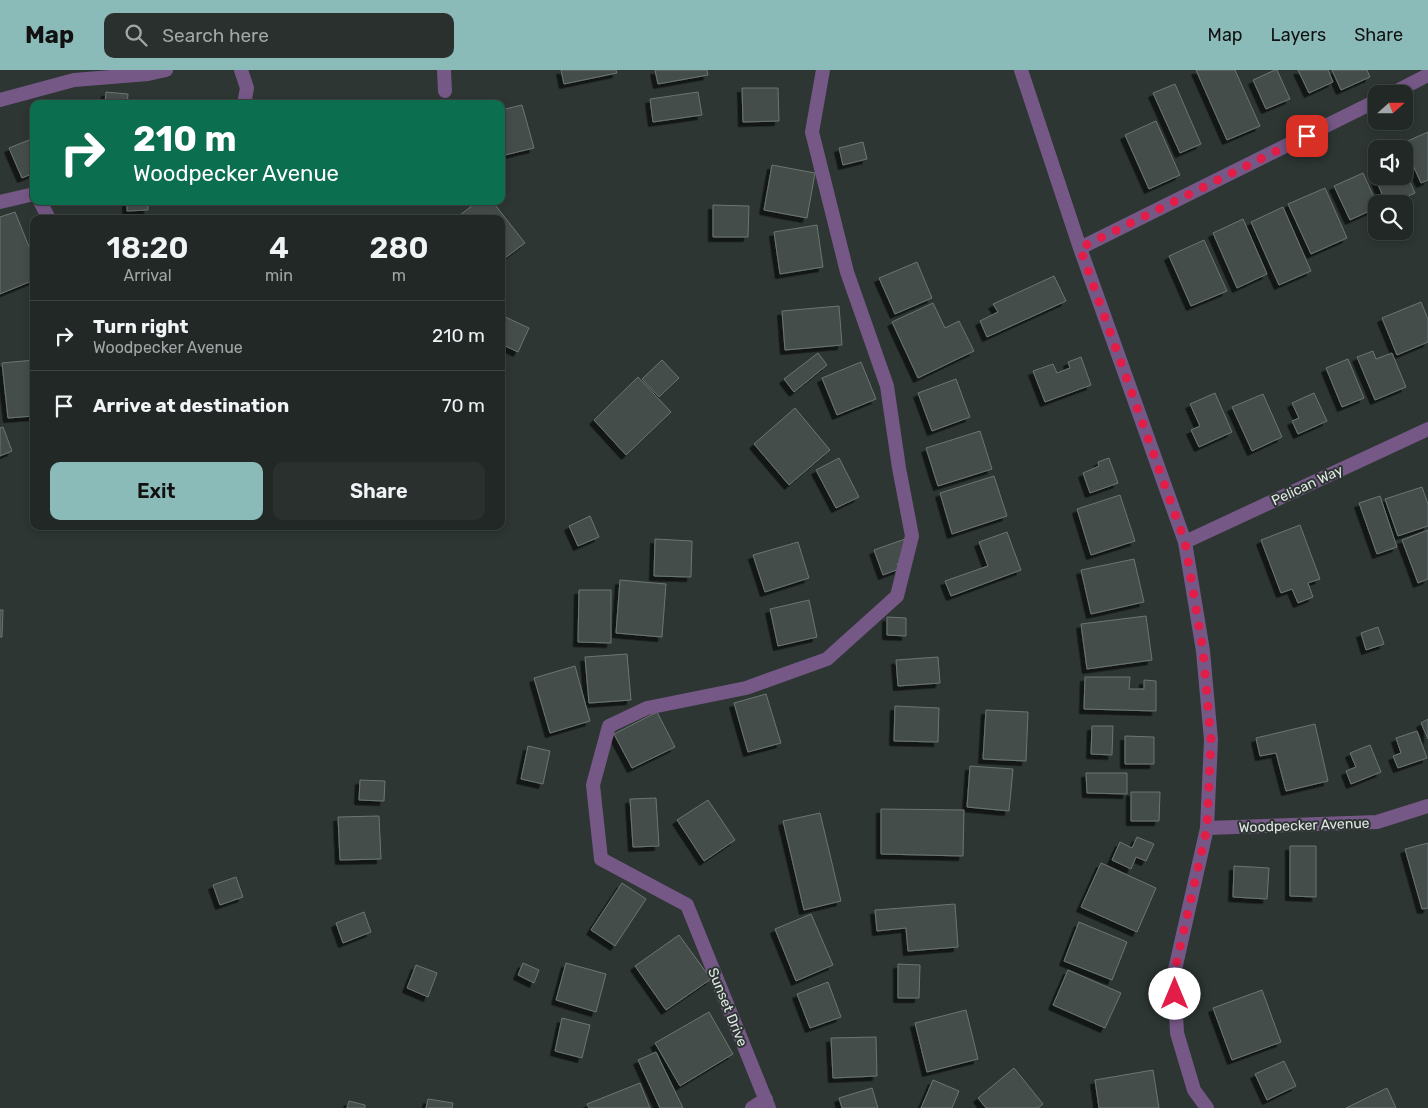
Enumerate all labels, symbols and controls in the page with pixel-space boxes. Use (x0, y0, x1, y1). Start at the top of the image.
search box (104, 13, 454, 58)
text: Map (25, 21, 74, 49)
icon: search (122, 21, 150, 49)
text: Search here (162, 24, 269, 47)
text: Map (1208, 24, 1243, 46)
text: Layers (1271, 24, 1326, 46)
text: Share (1354, 24, 1403, 46)
north arrow (1368, 85, 1412, 130)
map controls (1368, 85, 1413, 240)
pin (1286, 115, 1328, 157)
text: 210 m (133, 118, 236, 160)
icon: right (50, 120, 115, 185)
icon: arrive (1293, 122, 1321, 150)
button: sound (1368, 140, 1413, 185)
text: Woodpecker Avenue (133, 160, 339, 187)
button: search (1368, 195, 1413, 240)
text: 18:20 (107, 230, 188, 266)
text: 4 (269, 230, 289, 266)
text: 280 (369, 230, 428, 266)
text: Arrival (124, 266, 172, 285)
text: min (265, 266, 293, 285)
text: m (392, 266, 406, 285)
text: Turn right (93, 315, 188, 338)
icon: right (50, 322, 78, 350)
text: 210 m (432, 324, 485, 347)
text: Woodpecker Avenue (93, 338, 243, 357)
icon: arrive (50, 392, 78, 420)
text: Arrive at destination (93, 394, 289, 417)
text: 70 m (442, 394, 485, 417)
street label: Pelican Way (1269, 461, 1346, 509)
button: Exit (50, 462, 263, 520)
button: Share (273, 462, 485, 520)
street label: Woodpecker Avenue (1238, 815, 1370, 836)
street label: Sunset Drive (704, 965, 751, 1049)
position arrow (1148, 967, 1200, 1019)

